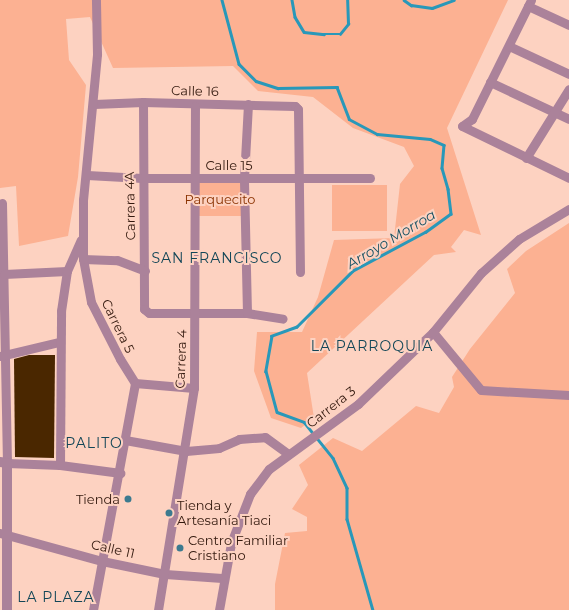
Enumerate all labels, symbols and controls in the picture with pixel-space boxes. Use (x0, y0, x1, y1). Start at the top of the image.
street label: Calle 16 (171, 83, 219, 99)
street label: Calle 15 (205, 157, 253, 173)
street label: Carrera 4A (122, 172, 138, 240)
park label: Parquecito (184, 191, 256, 207)
water label: Arroyo Morroa (343, 206, 439, 272)
district label: SAN FRANCISCO (151, 250, 283, 266)
street label: Carrera 5 (98, 297, 138, 355)
street label: Carrera 4 (172, 329, 190, 389)
district label: LA PARROQUIA (311, 338, 433, 354)
street label: Carrera 3 (303, 383, 359, 431)
district label: PALITO (65, 435, 123, 451)
place label: Tienda (76, 491, 120, 507)
marker: Tienda (123, 494, 133, 504)
place label: Tienda y Artesanía Tiaci (177, 498, 271, 529)
marker: Tienda y Artesanía Tiaci (164, 508, 174, 518)
place label: Centro Familiar Cristiano (188, 533, 288, 564)
street label: Calle 11 (90, 536, 136, 562)
marker: Centro Familiar Cristiano (175, 543, 185, 553)
district label: LA PLAZA (17, 589, 95, 605)

